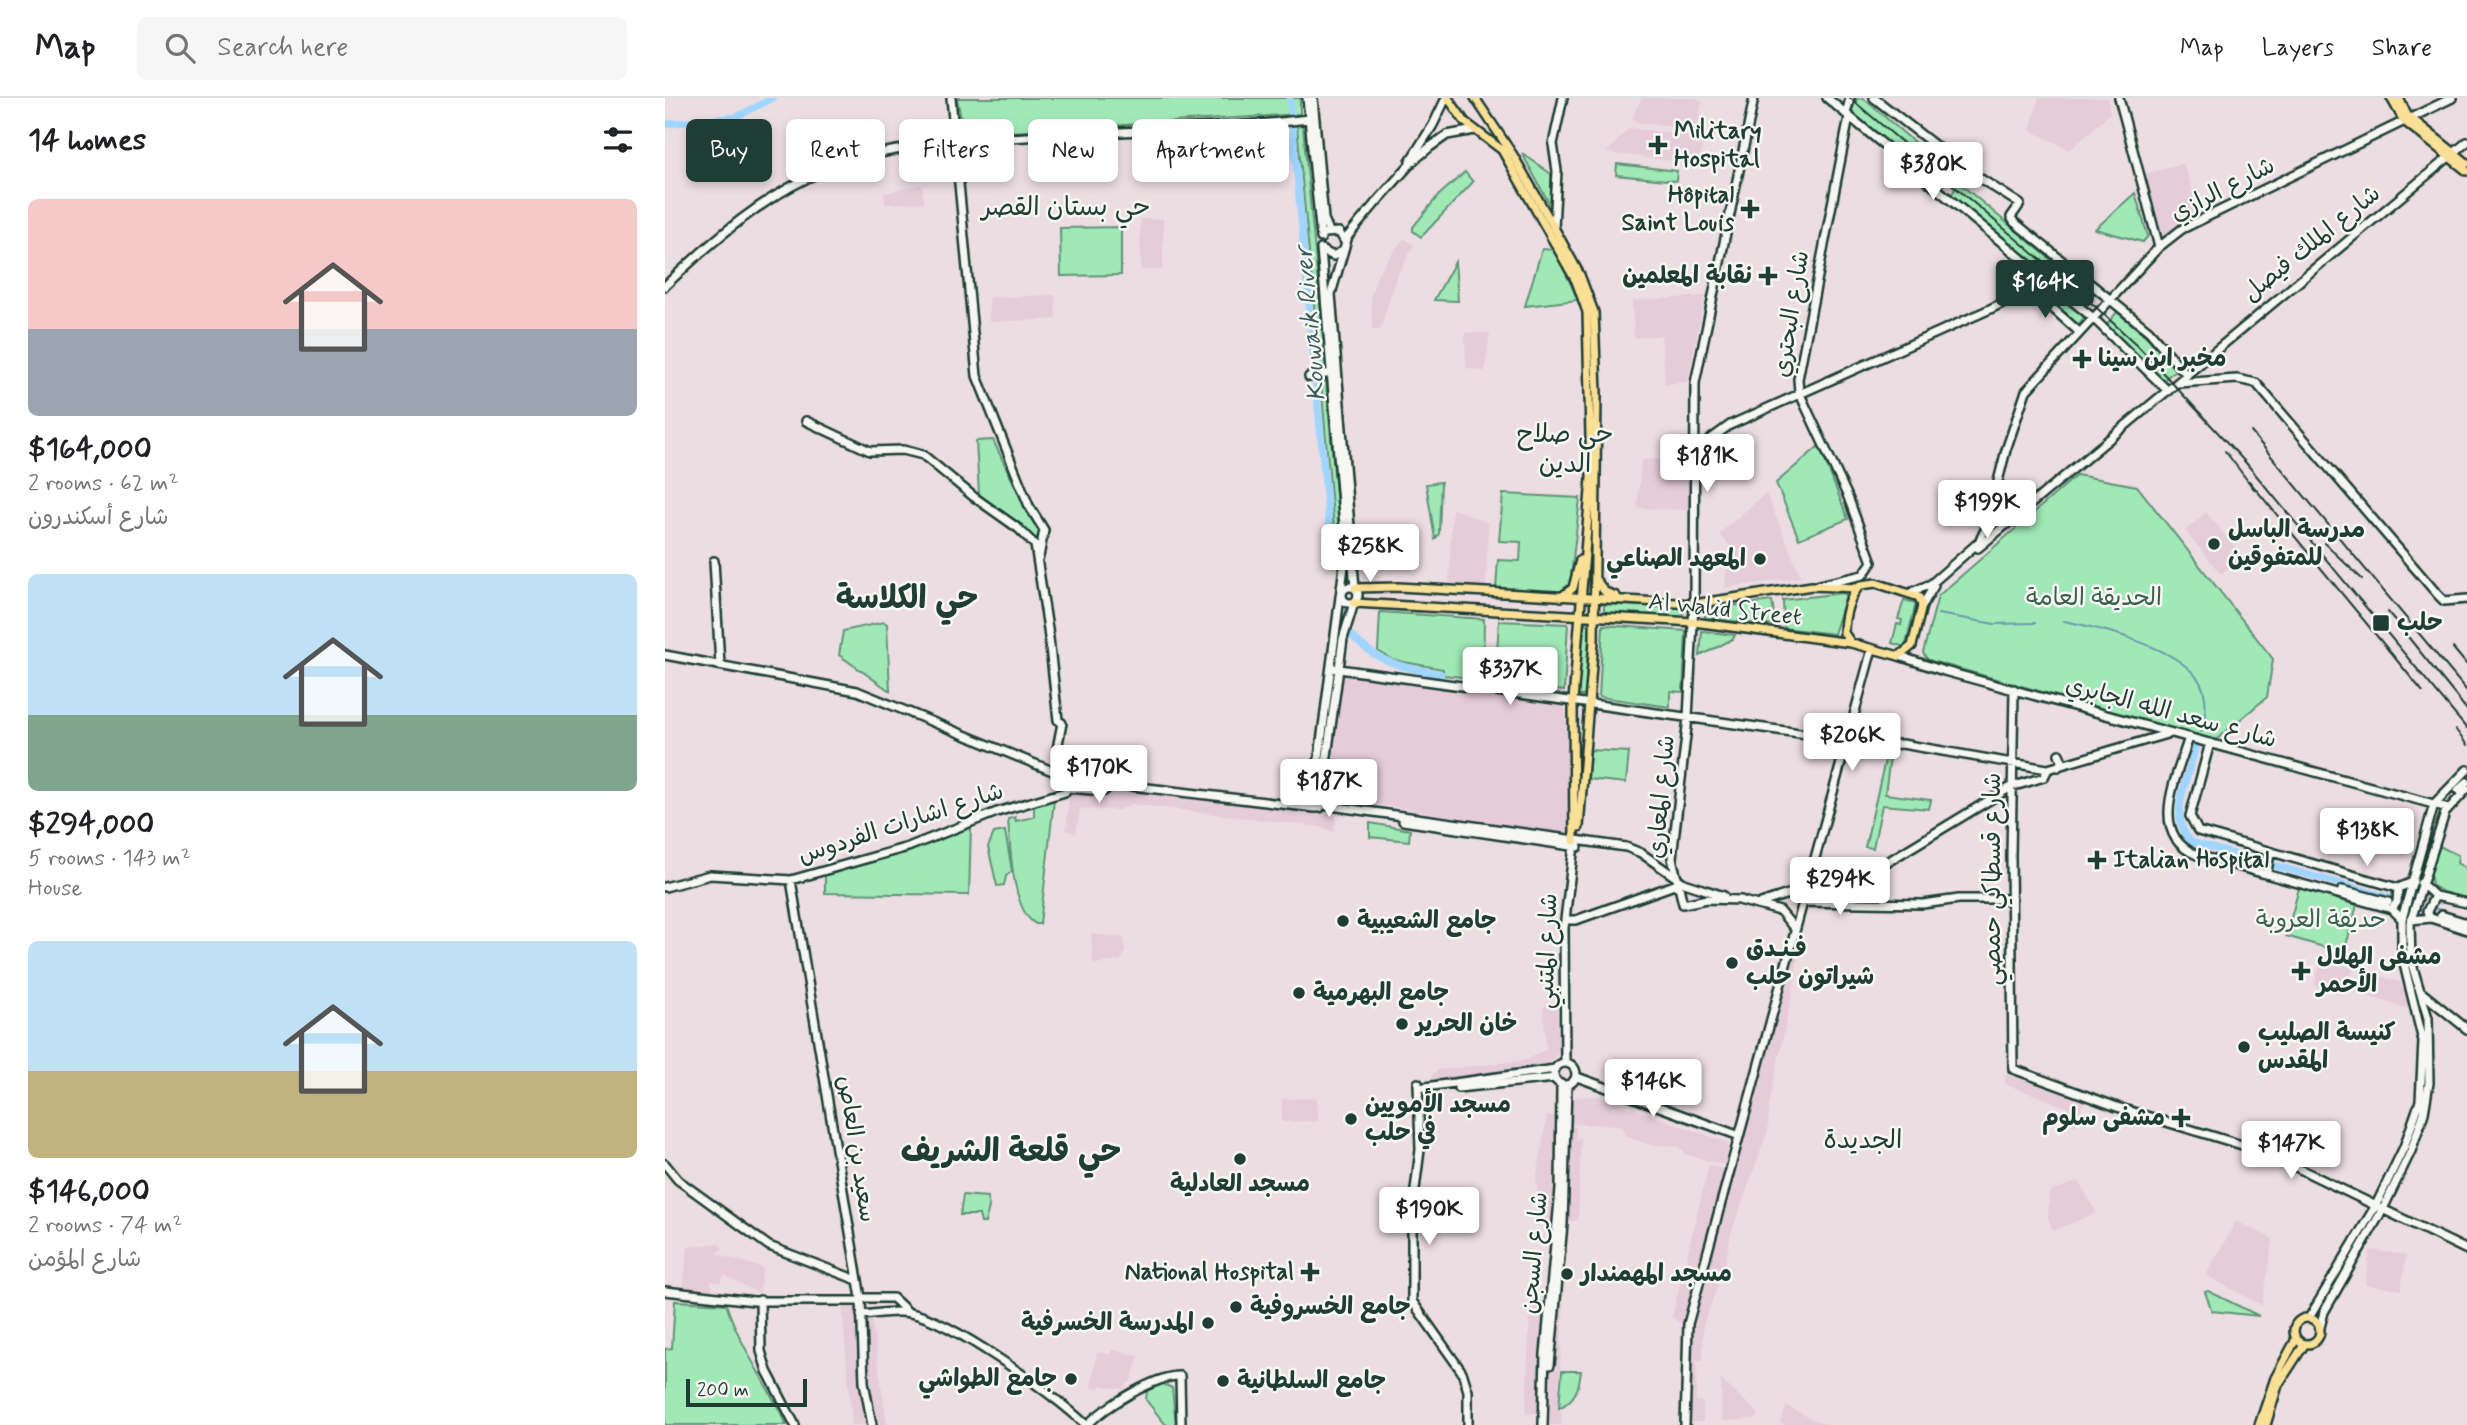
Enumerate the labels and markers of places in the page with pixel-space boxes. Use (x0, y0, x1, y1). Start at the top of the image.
place label: Military Hospital (1674, 116, 1761, 175)
marker: Military Hospital (1648, 135, 1668, 155)
pin: $380K (1884, 142, 1982, 202)
place label: Hôpital Saint Louis (1622, 180, 1734, 239)
marker: Hôpital Saint Louis (1740, 199, 1760, 219)
pin: $164K (1996, 260, 2094, 320)
place label: نقابة المعلمين (1622, 261, 1752, 292)
marker: نقابة المعلمين (1758, 266, 1778, 286)
place label: مخبر ابن سينا (2098, 344, 2227, 375)
marker: مخبر ابن سينا (2072, 349, 2092, 369)
pin: $181K (1658, 434, 1756, 494)
pin: $199K (1938, 480, 2036, 540)
place label: مدرسة الباسل للمتفوقين (2228, 515, 2365, 574)
pin: $258K (1321, 524, 1419, 584)
marker: مدرسة الباسل للمتفوقين (2206, 536, 2222, 552)
place label: المعهد الصناعي (1606, 544, 1746, 579)
marker: المعهد الصناعي (1752, 551, 1768, 567)
place label: حلب (2397, 608, 2443, 639)
marker: حلب (2371, 613, 2391, 633)
pin: $337K (1461, 648, 1559, 707)
pin: $206K (1803, 714, 1901, 773)
pin: $170K (1050, 746, 1148, 805)
pin: $187K (1280, 760, 1378, 819)
pin: $138K (2318, 808, 2416, 868)
place label: Italian Hospital (2113, 845, 2269, 876)
marker: Italian Hospital (2087, 850, 2107, 870)
pin: $294K (1791, 858, 1889, 917)
place label: جامع الشعيبية (1357, 906, 1497, 937)
marker: جامع الشعيبية (1335, 913, 1351, 929)
place label: فـنـدق شيراتون حلب (1746, 934, 1874, 993)
place label: مشفى الهلال الأحمر (2315, 942, 2441, 1001)
marker: فـنـدق شيراتون حلب (1724, 955, 1740, 971)
marker: مشفى الهلال الأحمر (2291, 961, 2311, 981)
place label: جامع البهرمية (1313, 978, 1449, 1009)
marker: جامع البهرمية (1291, 985, 1307, 1001)
place label: خان الحرير (1414, 1009, 1517, 1040)
marker: خان الحرير (1394, 1016, 1410, 1032)
place label: كنيسة الصليب المقدس (2258, 1018, 2396, 1077)
marker: كنيسة الصليب المقدس (2236, 1039, 2252, 1055)
pin: $146K (1604, 1060, 1702, 1119)
place label: مسجد الأمويين في حلب (1365, 1087, 1511, 1150)
place label: مشفى سلوم (2042, 1103, 2165, 1135)
marker: مشفى سلوم (2171, 1108, 2191, 1128)
marker: مسجد الأمويين في حلب (1343, 1111, 1359, 1127)
pin: $147K (2242, 1122, 2340, 1181)
marker: مسجد العادلية (1232, 1151, 1248, 1167)
place label: مسجد العادلية (1170, 1169, 1310, 1200)
pin: $190K (1380, 1188, 1478, 1247)
place label: National Hospital (1125, 1257, 1294, 1288)
place label: مسجد المهمندار (1579, 1259, 1732, 1290)
marker: National Hospital (1300, 1262, 1320, 1282)
marker: مسجد المهمندار (1559, 1266, 1575, 1282)
place label: جامع الخسروفية (1250, 1292, 1411, 1323)
marker: جامع الخسروفية (1228, 1299, 1244, 1315)
place label: المدرسة الخسرفية (1021, 1308, 1194, 1339)
marker: المدرسة الخسرفية (1200, 1315, 1216, 1331)
place label: جامع الطواشي (918, 1364, 1057, 1399)
place label: جامع السلطانية (1237, 1366, 1386, 1397)
marker: جامع الطواشي (1063, 1371, 1079, 1387)
marker: جامع السلطانية (1215, 1373, 1231, 1389)

